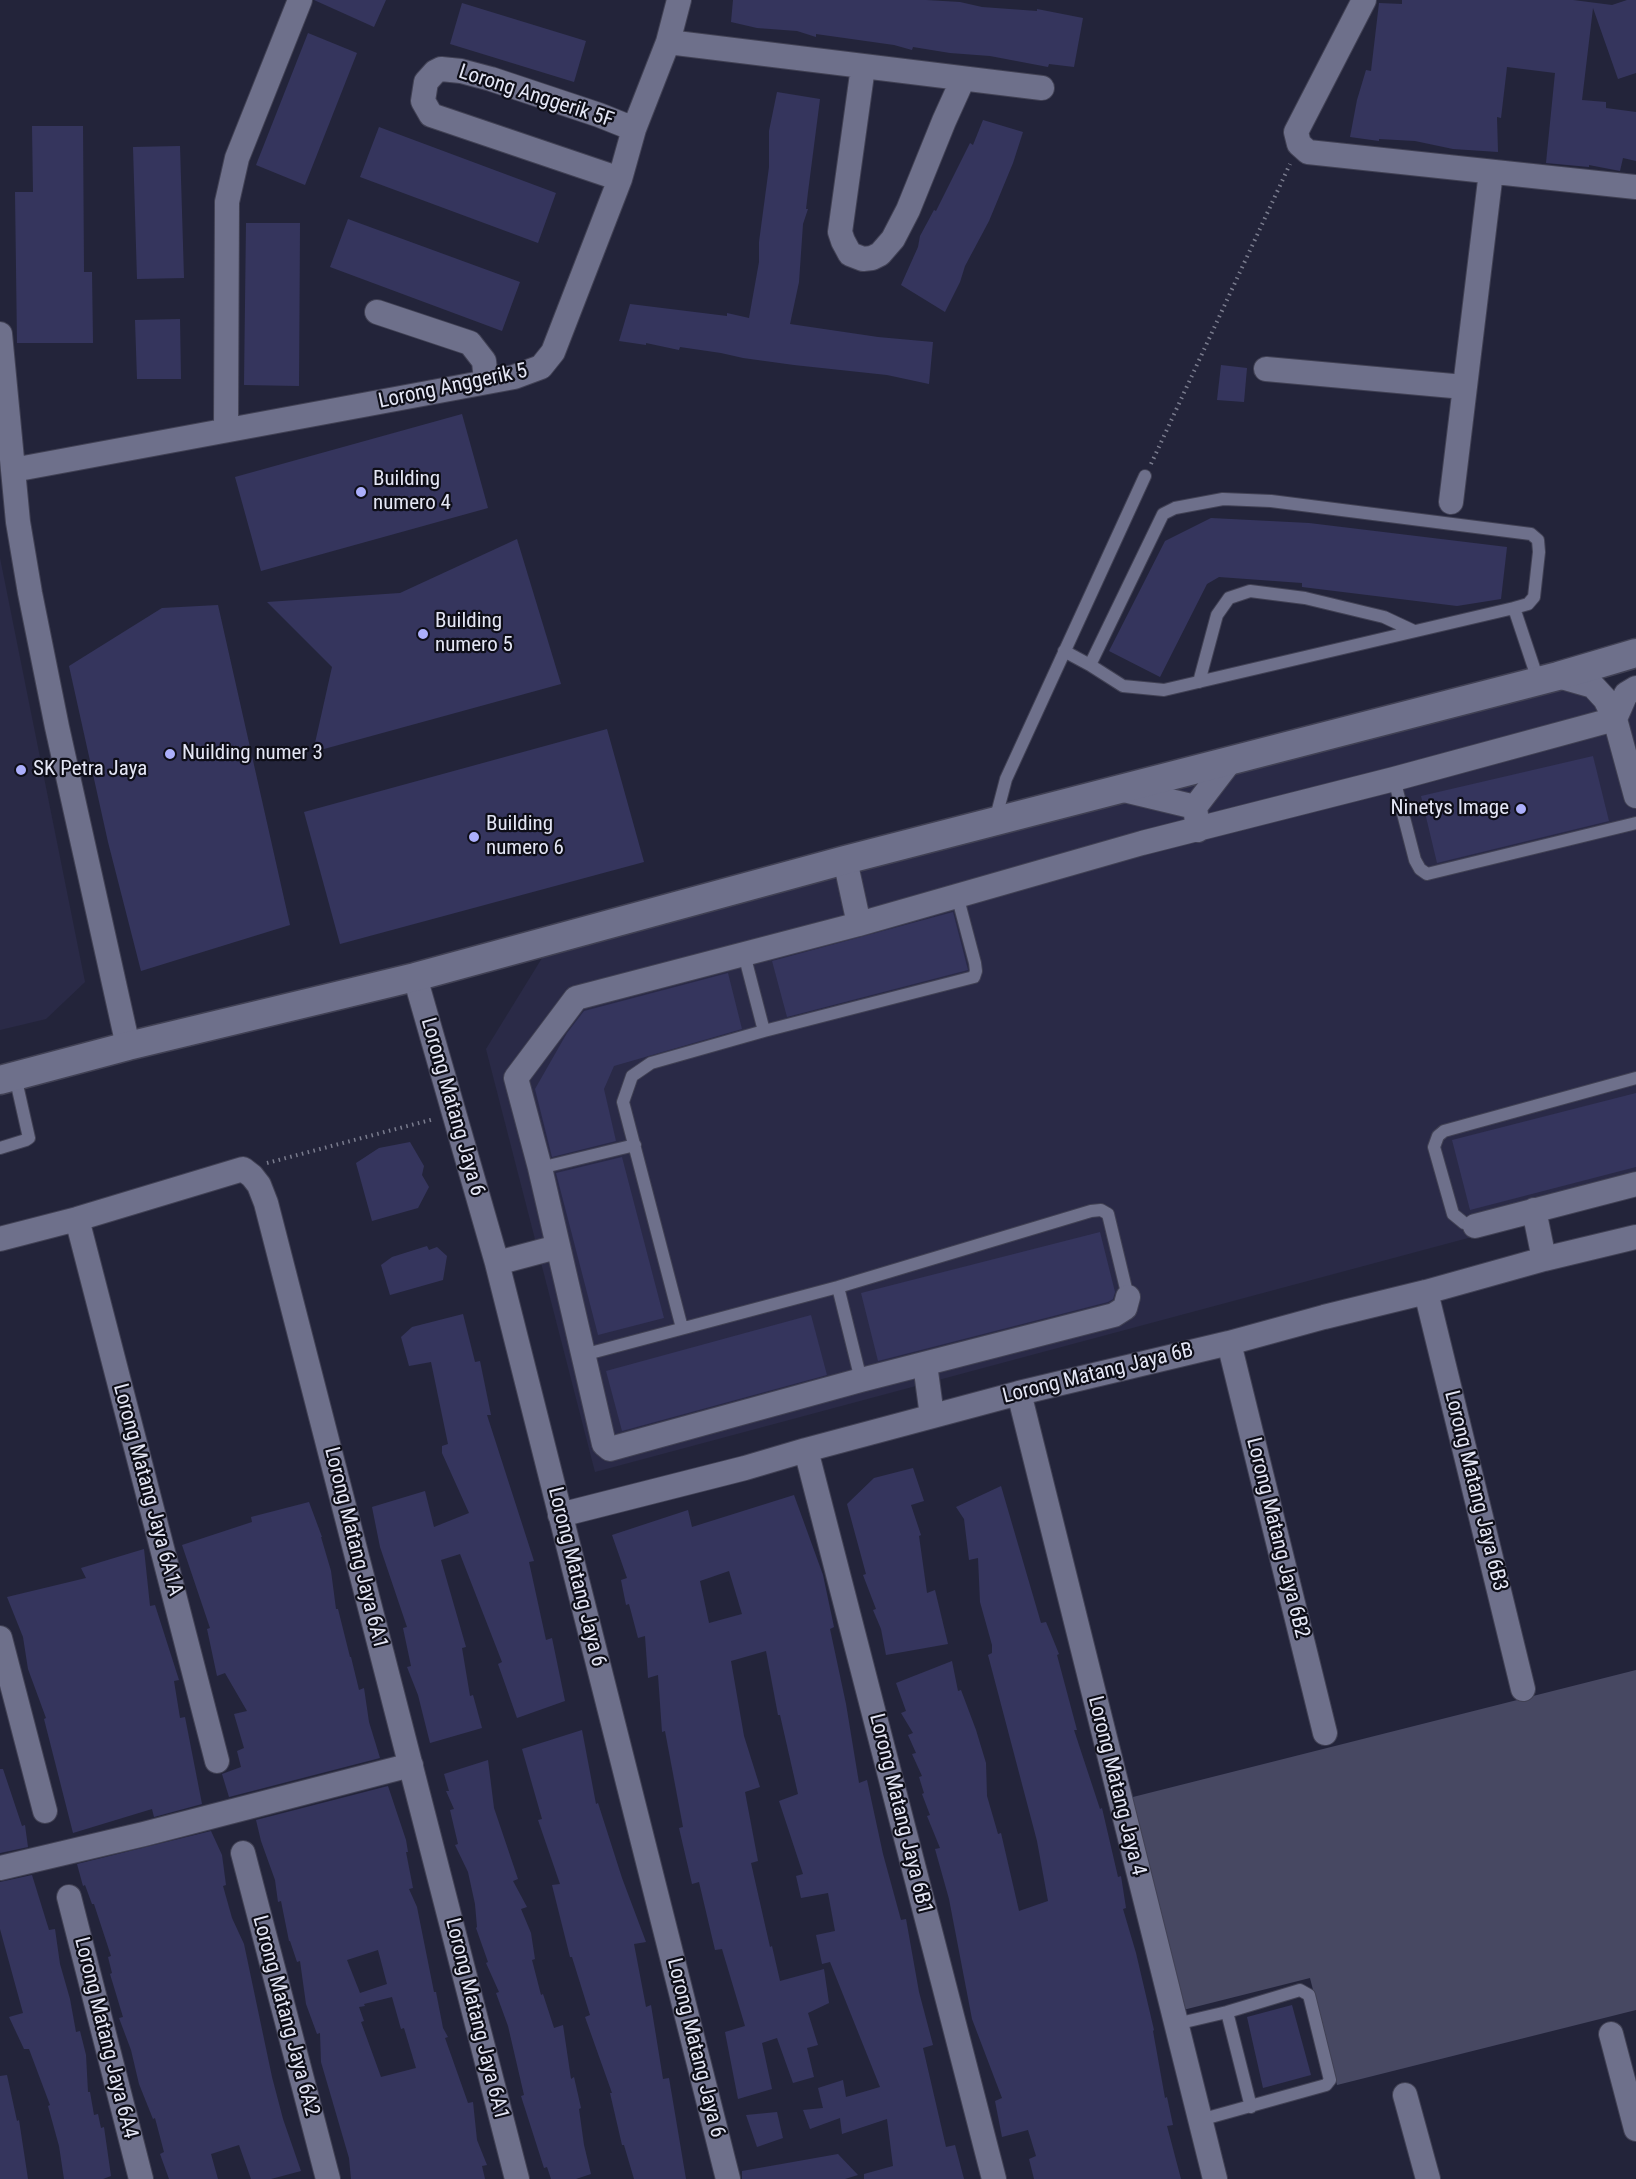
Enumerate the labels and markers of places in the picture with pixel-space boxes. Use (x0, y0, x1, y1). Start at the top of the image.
place label: Building numero 4 (373, 467, 451, 517)
marker: Building numero 4 (354, 485, 368, 499)
place label: Building numero 5 (435, 609, 513, 659)
marker: Building numero 5 (416, 627, 430, 641)
place label: Nuilding numer 3 (182, 741, 323, 767)
marker: Nuilding numer 3 (163, 747, 177, 761)
place label: SK Petra Jaya (33, 757, 147, 783)
marker: SK Petra Jaya (14, 763, 28, 777)
place label: Ninetys Image (1390, 796, 1509, 822)
marker: Ninetys Image (1514, 802, 1528, 816)
place label: Building numero 6 (486, 812, 564, 862)
marker: Building numero 6 (467, 830, 481, 844)

